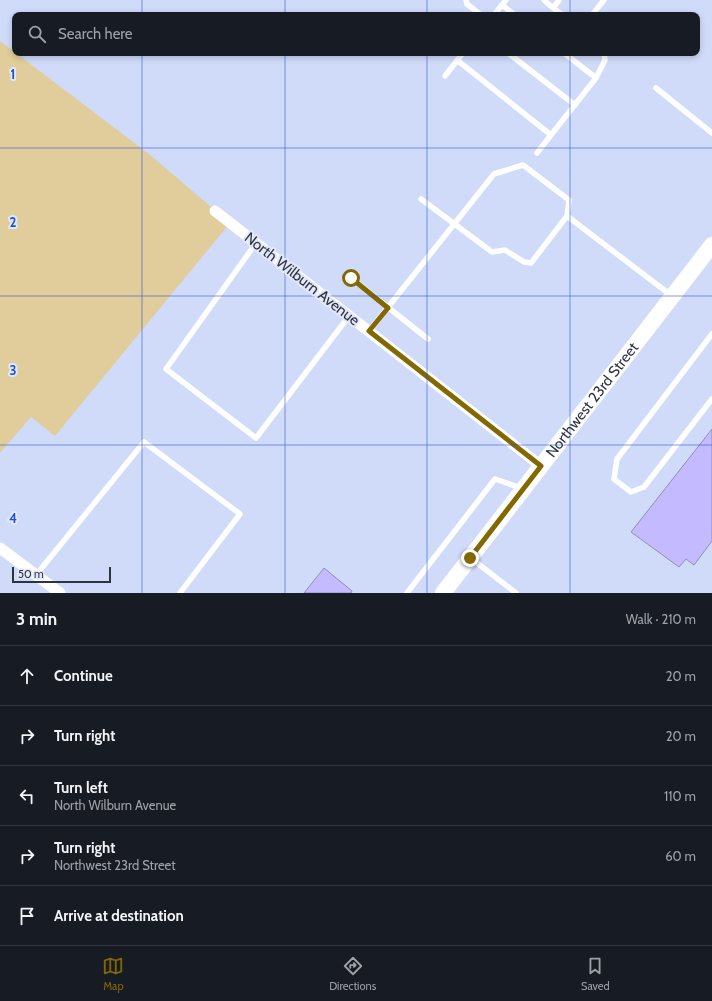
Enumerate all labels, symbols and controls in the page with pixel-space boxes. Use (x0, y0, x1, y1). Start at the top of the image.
search box (12, 12, 700, 56)
icon: search (26, 23, 48, 45)
text: Search here (58, 25, 133, 43)
text: 1 (11, 66, 15, 82)
text: 2 (10, 214, 17, 230)
street label: North Wilburn Avenue (241, 229, 363, 330)
route start (342, 269, 360, 287)
street label: Northwest 23rd Street (542, 339, 642, 461)
text: 3 (9, 362, 17, 378)
text: 4 (9, 510, 17, 526)
route end (461, 549, 479, 567)
scale bar (12, 565, 111, 584)
text: 50 m (18, 567, 44, 581)
text: 3 min (16, 609, 57, 629)
text: Walk · 210 m (626, 611, 696, 627)
icon: ahead (16, 665, 38, 687)
text: Continue (54, 667, 113, 685)
text: 20 m (666, 668, 696, 684)
icon: right (16, 725, 38, 747)
text: Turn right (54, 727, 115, 745)
text: 20 m (666, 728, 696, 744)
text: Turn left (54, 779, 108, 797)
icon: left (16, 785, 38, 807)
text: 110 m (664, 788, 696, 804)
text: North Wilburn Avenue (54, 797, 176, 813)
text: Turn right (54, 839, 115, 857)
icon: right (16, 845, 38, 867)
text: 60 m (665, 848, 696, 864)
text: Northwest 23rd Street (54, 857, 176, 873)
icon: arrive (16, 905, 38, 927)
text: Arrive at destination (54, 907, 184, 925)
tab: Map (102, 955, 124, 993)
tab: Directions (329, 955, 376, 993)
tab: Saved (581, 955, 610, 993)

